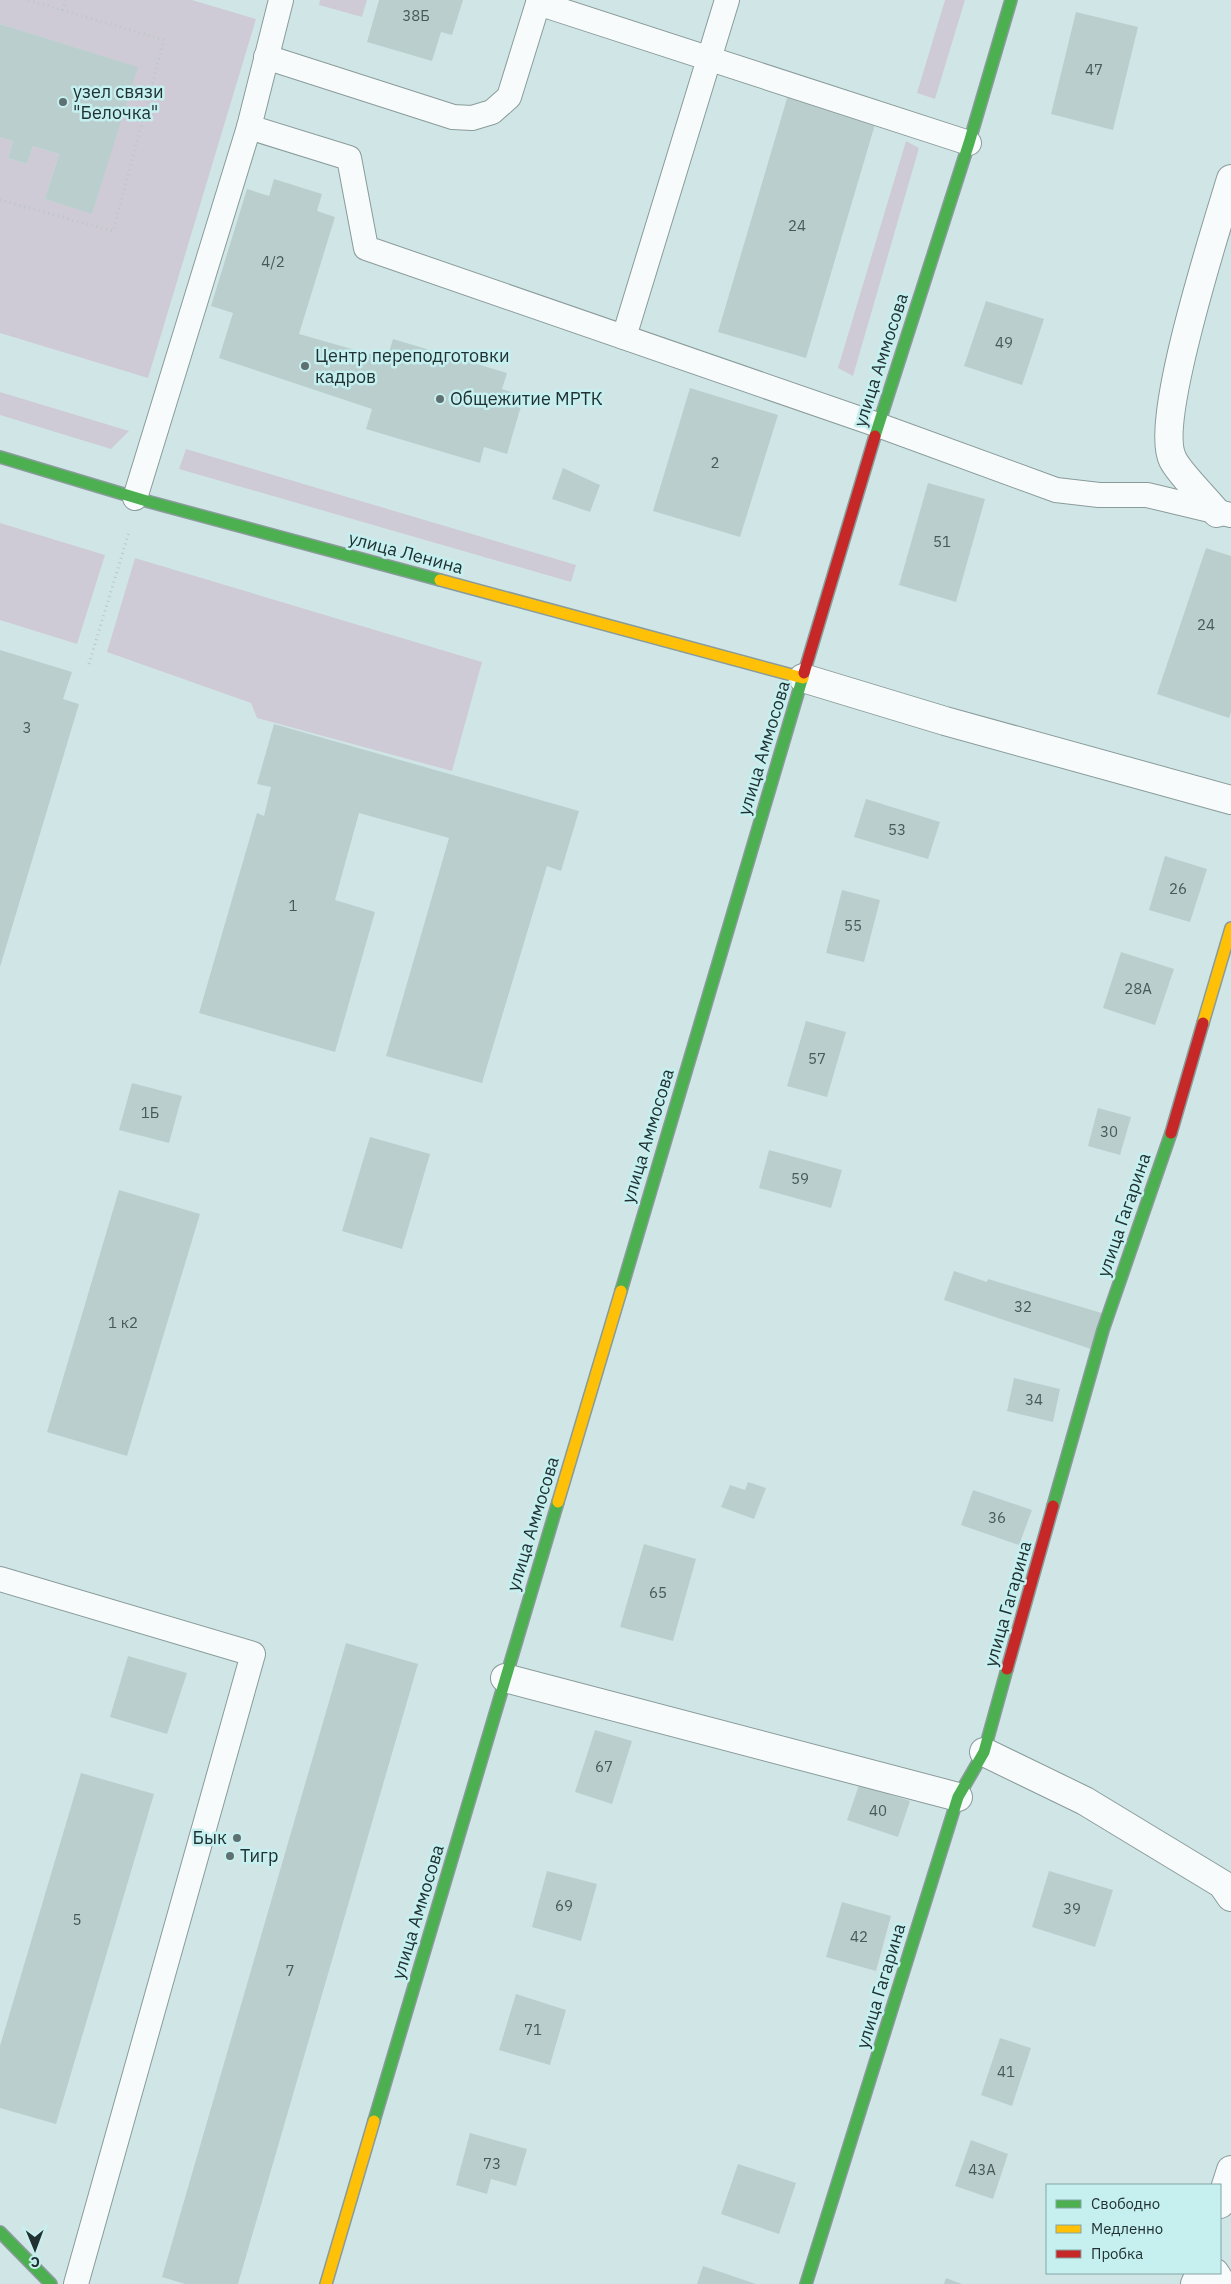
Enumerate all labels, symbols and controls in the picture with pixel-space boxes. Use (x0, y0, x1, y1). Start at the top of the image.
house number: 38Б (402, 6, 430, 25)
house number: 47 (1085, 60, 1103, 79)
place label: узел связи "Белочка" (73, 80, 164, 124)
marker: узел связи "Белочка" (57, 96, 69, 108)
house number: 24 (788, 216, 806, 235)
house number: 4/2 (261, 252, 285, 271)
street label: улица Аммосова (848, 290, 913, 430)
house number: 49 (995, 333, 1013, 352)
place label: Центр переподготовки кадров (315, 344, 510, 388)
marker: Центр переподготовки кадров (299, 360, 311, 372)
place label: Общежитие МРТК (450, 387, 603, 410)
marker: Общежитие МРТК (434, 393, 446, 405)
house number: 2 (710, 453, 720, 472)
street label: улица Ленина (346, 526, 466, 579)
house number: 51 (933, 532, 951, 551)
house number: 24 (1197, 615, 1215, 634)
street label: улица Аммосова (732, 677, 795, 818)
house number: 3 (22, 718, 32, 737)
house number: 53 (888, 820, 906, 839)
house number: 26 (1169, 879, 1187, 898)
house number: 1 (288, 896, 298, 915)
house number: 55 (844, 916, 862, 935)
house number: 28А (1124, 979, 1152, 998)
house number: 57 (808, 1049, 826, 1068)
street label: улица Аммосова (616, 1065, 679, 1206)
house number: 1Б (141, 1103, 159, 1122)
house number: 30 (1100, 1122, 1118, 1141)
street label: улица Гагарина (1092, 1149, 1156, 1280)
house number: 59 (791, 1169, 809, 1188)
house number: 32 (1014, 1297, 1032, 1316)
house number: 1 к2 (108, 1313, 138, 1332)
house number: 34 (1025, 1390, 1043, 1409)
street label: улица Аммосова (501, 1453, 564, 1594)
house number: 36 (988, 1508, 1006, 1527)
street label: улица Гагарина (979, 1538, 1037, 1669)
house number: 65 (649, 1583, 667, 1602)
house number: 67 (595, 1757, 613, 1776)
house number: 40 (869, 1801, 887, 1820)
place label: Бык (193, 1826, 227, 1849)
marker: Бык (231, 1832, 243, 1844)
street label: улица Аммосова (386, 1841, 449, 1982)
place label: Тигр (240, 1844, 278, 1867)
marker: Тигр (224, 1850, 236, 1862)
house number: 69 (555, 1896, 573, 1915)
house number: 39 (1063, 1899, 1081, 1918)
house number: 5 (72, 1910, 82, 1929)
street label: улица Гагарина (851, 1920, 911, 2051)
house number: 42 (850, 1927, 868, 1946)
house number: 7 (285, 1961, 295, 1980)
house number: 71 (524, 2020, 542, 2039)
house number: 41 (997, 2062, 1015, 2081)
house number: 73 (483, 2154, 501, 2173)
house number: 43А (968, 2160, 996, 2179)
legend (1046, 2184, 1221, 2274)
text: Свободно (1091, 2194, 1160, 2213)
text: Медленно (1091, 2219, 1163, 2238)
north arrow (10, 2224, 60, 2274)
text: Пробка (1091, 2244, 1143, 2263)
text: С (31, 2253, 40, 2271)

